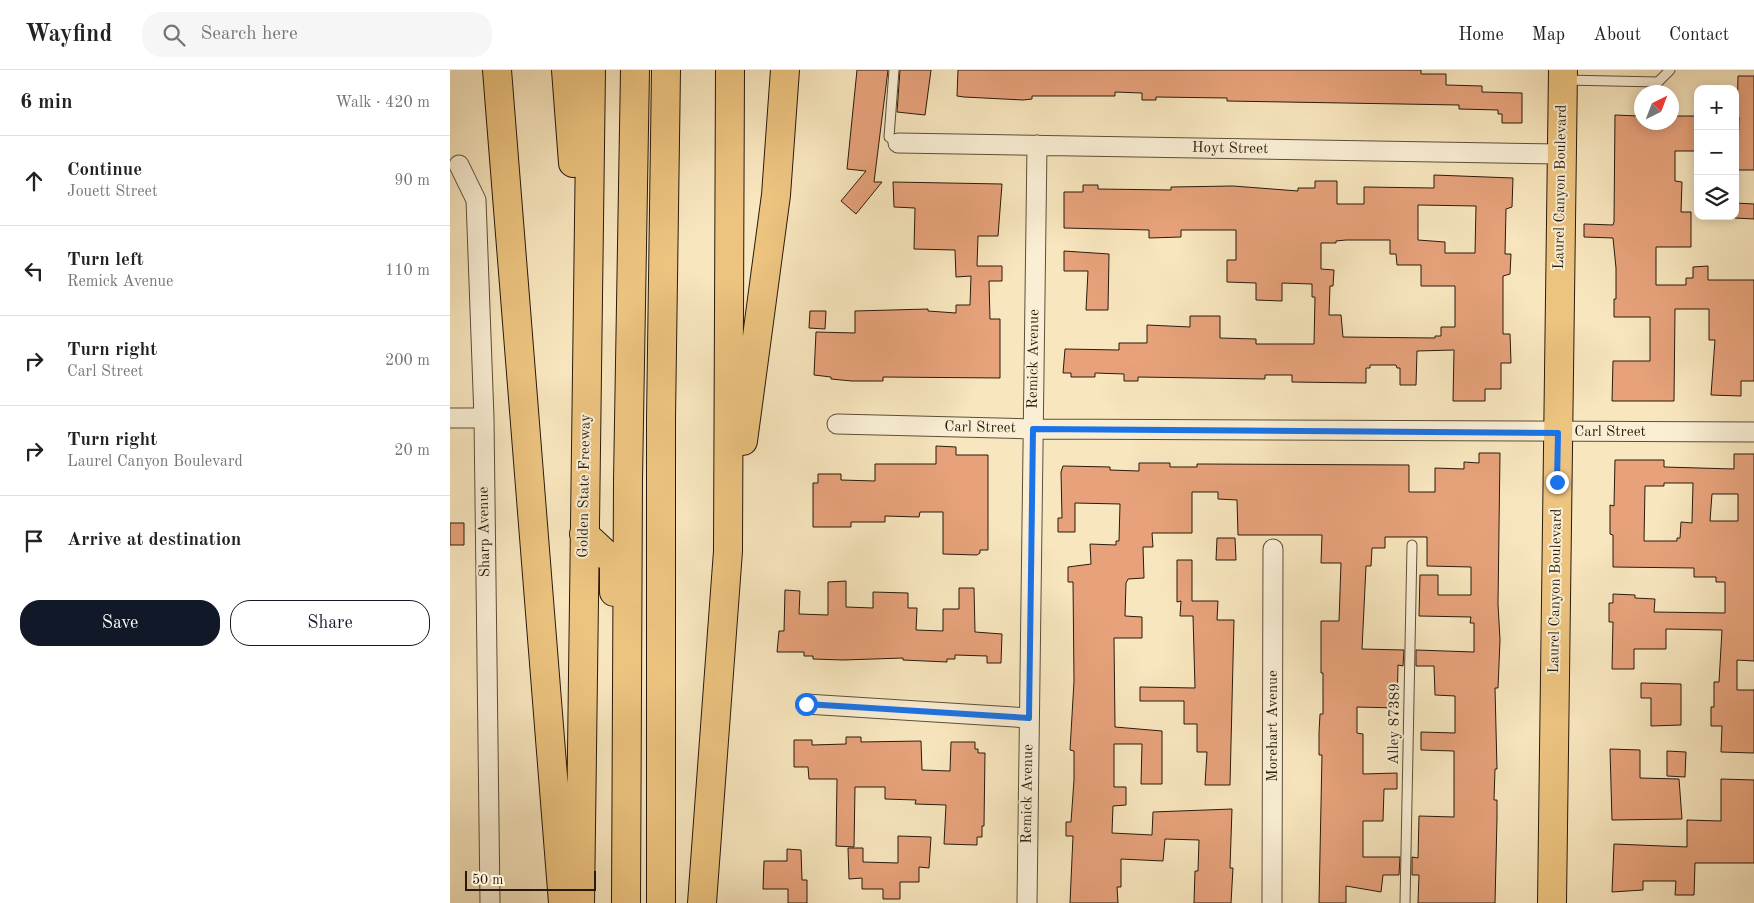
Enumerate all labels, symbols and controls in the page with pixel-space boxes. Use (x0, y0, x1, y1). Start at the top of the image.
search box (142, 12, 492, 57)
icon: search (160, 21, 188, 49)
text: Wayfind (25, 23, 112, 47)
text: Search here (200, 25, 298, 44)
text: Home (1458, 26, 1504, 44)
text: Map (1532, 26, 1565, 44)
text: About (1593, 26, 1641, 44)
text: Contact (1669, 26, 1729, 44)
north arrow (1634, 85, 1679, 130)
map controls (1694, 85, 1739, 220)
button: + (1694, 85, 1739, 130)
text: 6 min (20, 92, 73, 113)
text: Walk · 420 m (335, 95, 430, 111)
street label: Laurel Canyon Boulevard (1552, 104, 1570, 270)
button: − (1694, 130, 1739, 175)
street label: Hoyt Street (1192, 141, 1268, 157)
text: Continue (67, 161, 142, 180)
icon: ahead (20, 167, 48, 195)
text: 90 m (394, 173, 430, 189)
button: layers (1694, 175, 1739, 220)
text: Jouett Street (67, 184, 158, 200)
text: Turn left (67, 251, 144, 270)
icon: left (20, 257, 48, 285)
text: 110 m (385, 263, 430, 279)
text: Remick Avenue (67, 274, 173, 290)
street label: Remick Avenue (1026, 309, 1042, 409)
text: Turn right (67, 341, 157, 360)
icon: right (20, 347, 48, 375)
text: 200 m (385, 353, 430, 369)
text: Carl Street (67, 364, 143, 380)
street label: Golden State Freeway (576, 414, 594, 558)
street label: Carl Street (944, 420, 1016, 436)
street label: Carl Street (1574, 425, 1646, 440)
text: Turn right (67, 431, 157, 450)
icon: right (20, 437, 48, 465)
text: 20 m (394, 443, 430, 459)
text: Laurel Canyon Boulevard (67, 454, 243, 470)
route end (1546, 471, 1569, 494)
street label: Sharp Avenue (477, 486, 493, 577)
street label: Laurel Canyon Boulevard (1547, 508, 1565, 674)
icon: arrive (20, 527, 48, 555)
text: Arrive at destination (67, 531, 241, 550)
button: Save (20, 600, 220, 646)
button: Share (230, 600, 430, 646)
street label: Morehart Avenue (1266, 670, 1281, 782)
street label: Alley 87389 (1387, 683, 1403, 765)
route start (795, 693, 818, 716)
street label: Remick Avenue (1020, 744, 1036, 844)
scale bar (465, 868, 596, 891)
text: 50 m (472, 873, 503, 887)

